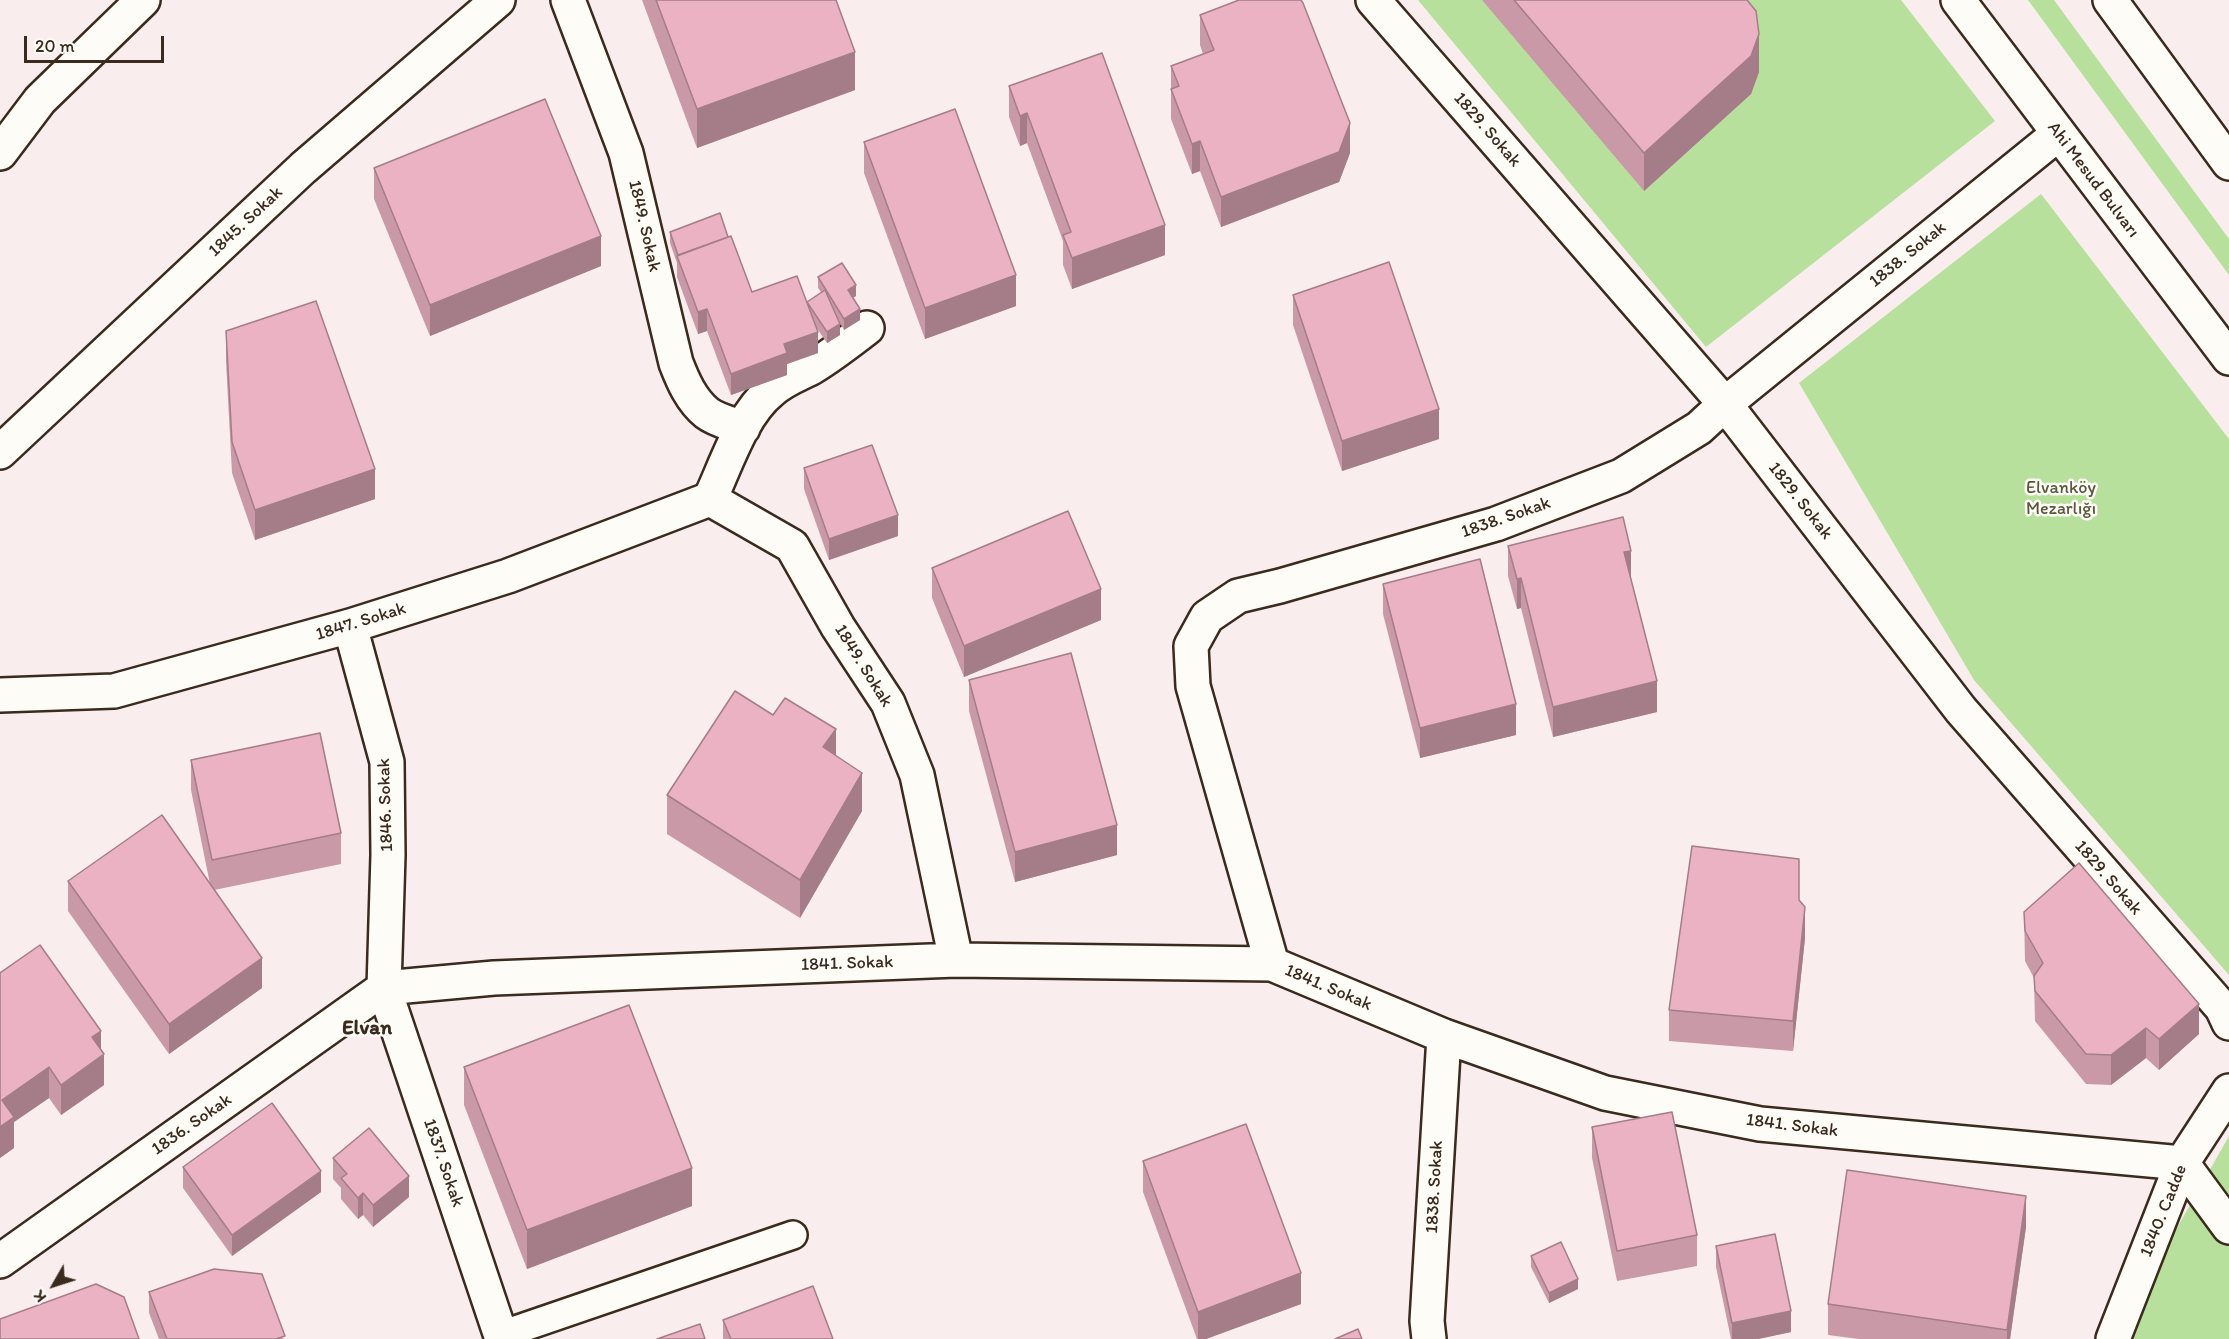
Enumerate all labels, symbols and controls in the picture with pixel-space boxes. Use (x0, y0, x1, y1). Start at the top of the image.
scale bar (27, 24, 166, 62)
text: 20 m (35, 35, 75, 57)
street label: 1829. Sokak (1449, 88, 1525, 172)
street label: Ahi Mesud Bulvarı (2042, 118, 2144, 242)
street label: 1849. Sokak (623, 178, 665, 274)
street label: 1845. Sokak (204, 182, 288, 262)
street label: 1838. Sokak (1865, 217, 1951, 293)
street label: 1829. Sokak (1763, 458, 1837, 544)
park label: Elvanköy Mezarlığı (2026, 477, 2096, 520)
street label: 1838. Sokak (1458, 493, 1554, 543)
street label: 1847. Sokak (313, 598, 409, 646)
street label: 1849. Sokak (829, 621, 897, 711)
street label: 1846. Sokak (374, 758, 398, 852)
street label: 1829. Sokak (2070, 836, 2146, 920)
street label: 1841. Sokak (800, 952, 894, 976)
street label: 1841. Sokak (1281, 960, 1375, 1016)
district label: Elvan (342, 1016, 392, 1042)
street label: 1836. Sokak (148, 1090, 236, 1160)
street label: 1841. Sokak (1745, 1110, 1839, 1142)
street label: 1837. Sokak (418, 1116, 468, 1210)
street label: 1838. Sokak (1422, 1140, 1448, 1234)
street label: 1840. Cadde (2136, 1162, 2192, 1260)
north arrow (24, 1255, 84, 1315)
text: K (29, 1287, 50, 1307)

